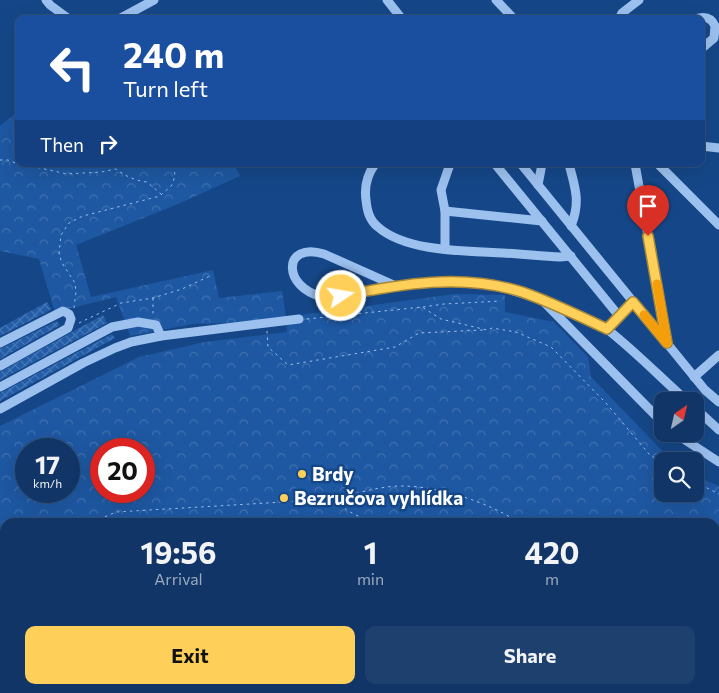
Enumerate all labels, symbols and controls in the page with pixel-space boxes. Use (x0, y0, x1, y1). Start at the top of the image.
text: 240 m (123, 32, 224, 75)
icon: left (40, 35, 105, 100)
text: Turn left (123, 75, 208, 102)
icon: right (94, 130, 122, 158)
text: Then (40, 133, 84, 156)
pin (627, 185, 669, 236)
icon: arrive (634, 192, 662, 220)
position arrow (314, 269, 366, 321)
north arrow (654, 392, 704, 442)
map controls (654, 392, 704, 502)
speed limit sign: 20 (90, 438, 155, 503)
text: 17 (35, 449, 60, 479)
button: search (654, 452, 704, 502)
place label: Brdy (312, 462, 354, 485)
marker: Brdy (296, 468, 308, 480)
text: km/h (33, 476, 62, 490)
place label: Bezručova vyhlídka (294, 486, 463, 509)
marker: Bezručova vyhlídka (278, 492, 290, 504)
text: 19:56 (140, 533, 216, 570)
text: 1 (364, 533, 377, 570)
text: 420 (525, 533, 580, 570)
text: Arrival (154, 569, 203, 588)
text: min (357, 569, 384, 588)
text: m (545, 569, 559, 588)
button: Exit (25, 626, 355, 684)
button: Share (365, 626, 695, 684)

